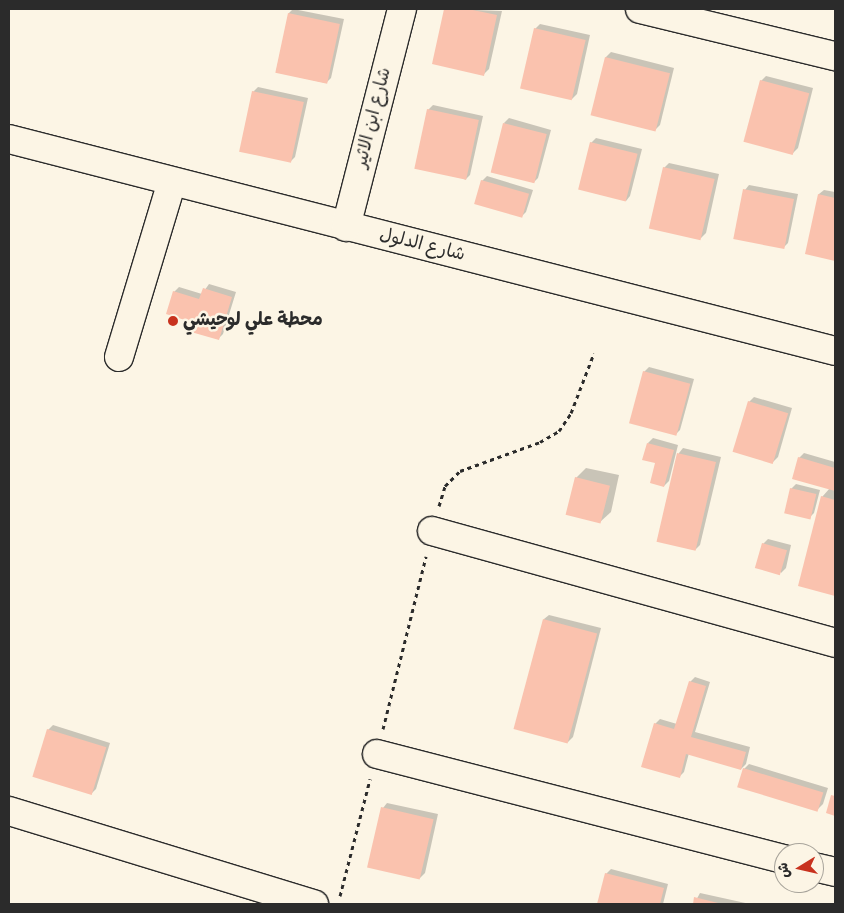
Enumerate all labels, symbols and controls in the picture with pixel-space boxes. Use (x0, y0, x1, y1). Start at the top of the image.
street label: شارع ابن الاثير (351, 66, 397, 170)
street label: شارع الدلول (377, 225, 467, 267)
place label: محطة علي لوحيشي (183, 310, 323, 332)
marker: محطة علي لوحيشي (167, 315, 179, 327)
north arrow (774, 843, 824, 893)
text: ش (773, 861, 796, 880)

